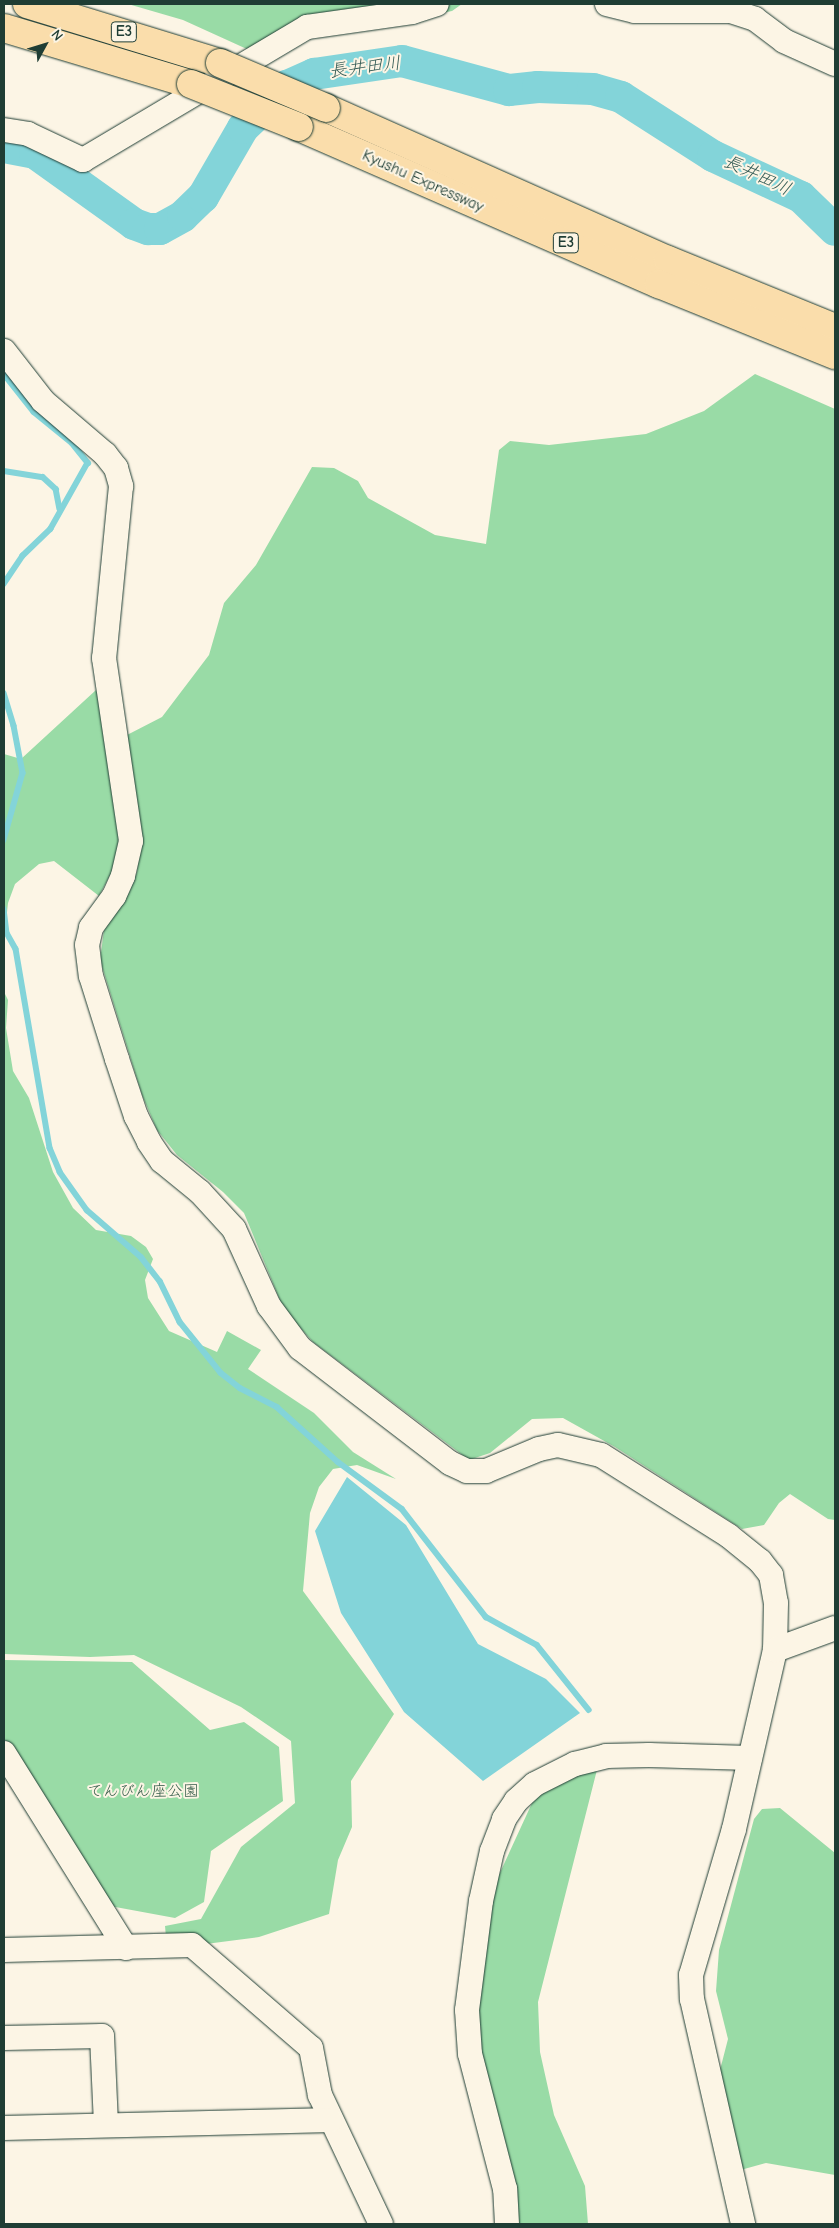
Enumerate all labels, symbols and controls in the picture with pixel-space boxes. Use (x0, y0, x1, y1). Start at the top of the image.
north arrow (20, 20, 70, 70)
road number: E3 (110, 20, 138, 44)
text: N (48, 26, 67, 44)
water label: 長井田川 (328, 53, 402, 83)
street label: Kyushu Expressway (359, 146, 487, 216)
water label: 長井田川 (720, 151, 794, 201)
road number: E3 (552, 230, 580, 256)
park label: てんびん座公園 (87, 1781, 199, 1801)

